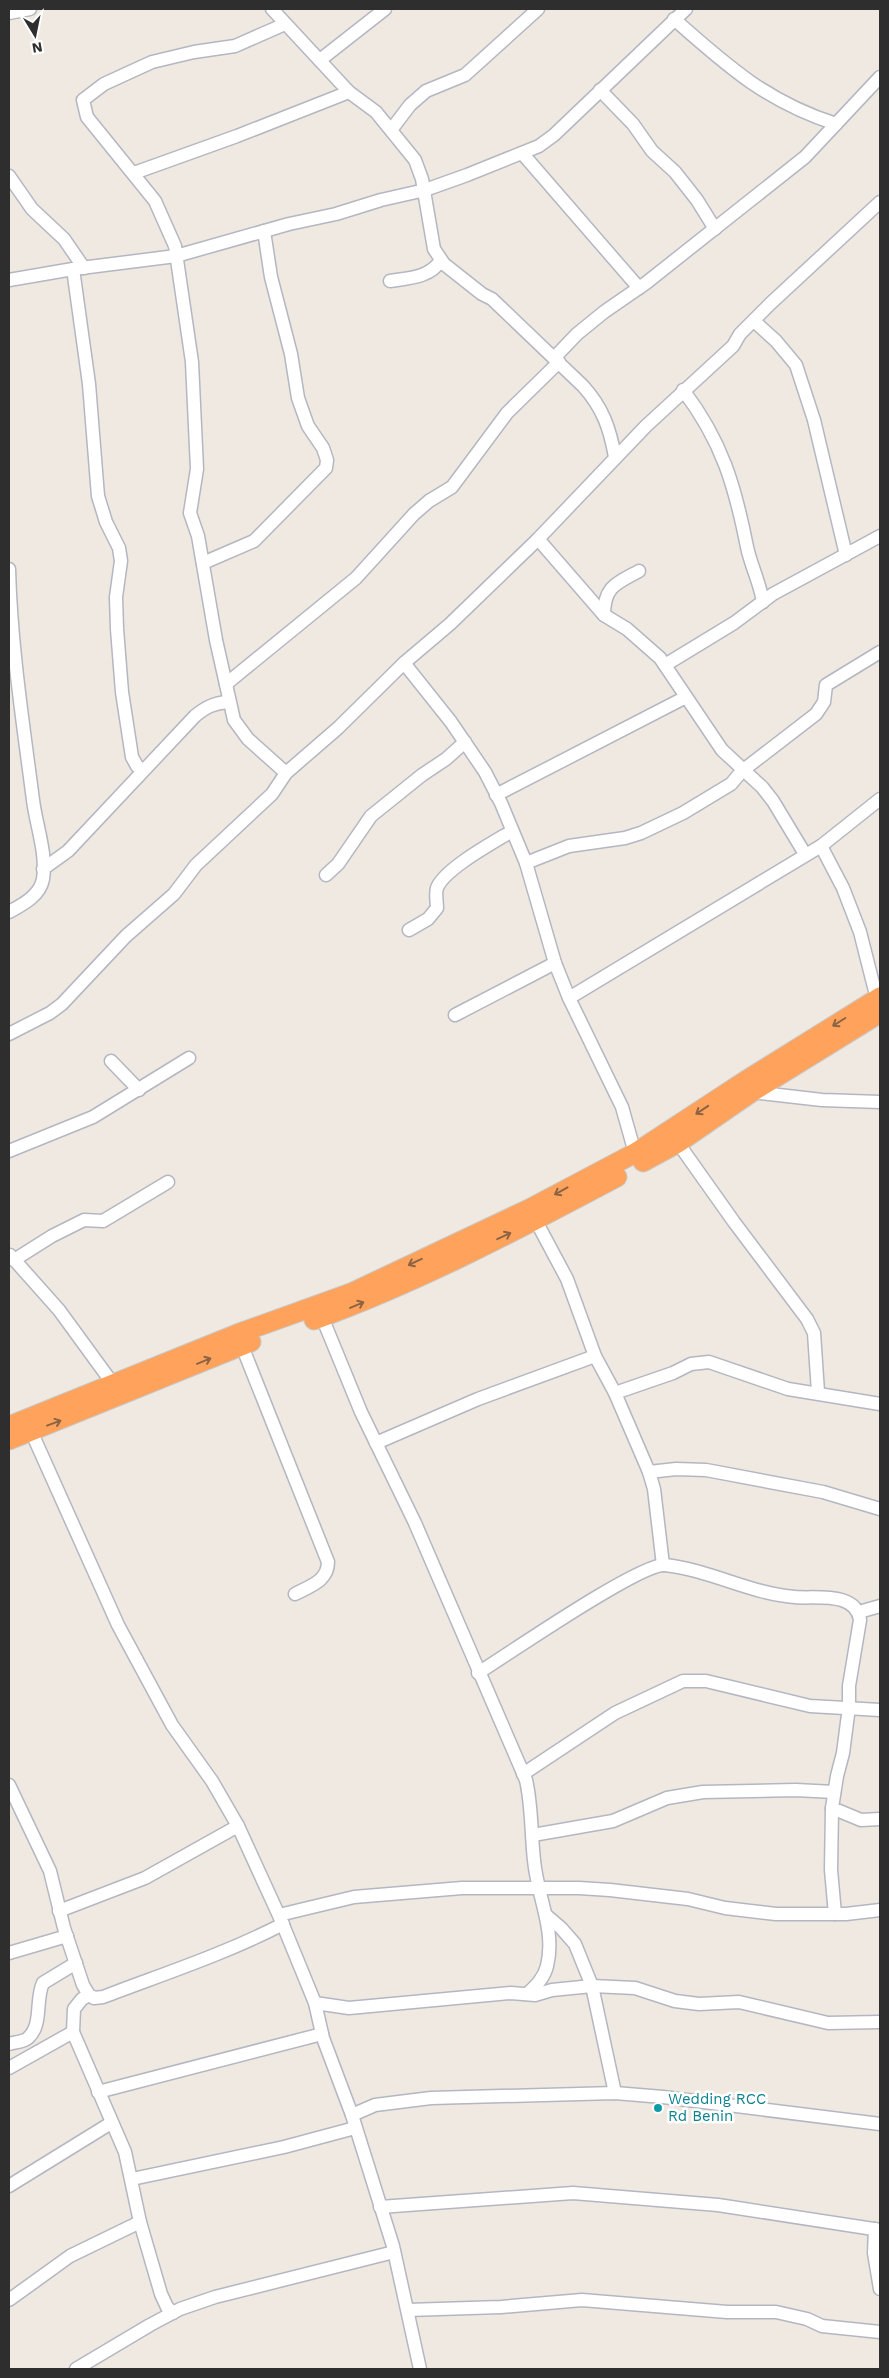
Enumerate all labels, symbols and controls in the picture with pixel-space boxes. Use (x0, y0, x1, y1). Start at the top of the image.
north arrow (10, 10, 60, 60)
text: N (31, 39, 44, 57)
one-way arrow (832, 1018, 846, 1028)
one-way arrow (695, 1105, 709, 1115)
one-way arrow (554, 1186, 569, 1196)
one-way arrow (496, 1231, 511, 1240)
one-way arrow (408, 1257, 423, 1267)
one-way arrow (349, 1299, 364, 1309)
one-way arrow (196, 1356, 212, 1365)
one-way arrow (46, 1418, 61, 1427)
place label: Wedding RCC Rd Benin (668, 2090, 766, 2125)
marker: Wedding RCC Rd Benin (652, 2102, 664, 2114)

